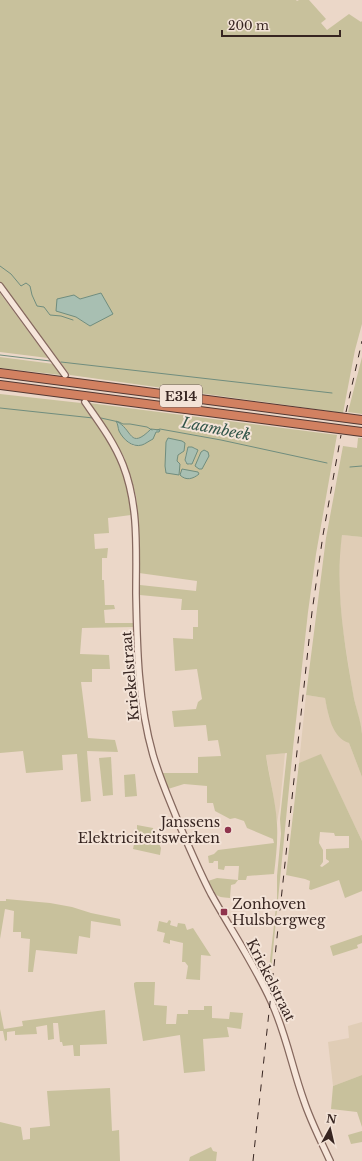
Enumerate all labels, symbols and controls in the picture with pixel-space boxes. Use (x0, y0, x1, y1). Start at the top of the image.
scale bar (222, 12, 340, 38)
text: 200 m (228, 18, 269, 33)
road number: E314 (160, 385, 202, 407)
water label: Laambeek (179, 412, 252, 445)
street label: Kriekelstraat (117, 630, 143, 722)
place label: Janssens Elektriciteitswerken (78, 813, 220, 847)
marker: Janssens Elektriciteitswerken (223, 825, 233, 835)
place label: Zonhoven Hulsbergweg (232, 895, 326, 929)
marker: Zonhoven Hulsbergweg (219, 907, 229, 917)
street label: Kriekelstraat (243, 936, 300, 1025)
north arrow (310, 1109, 350, 1149)
text: N (325, 1111, 338, 1127)

